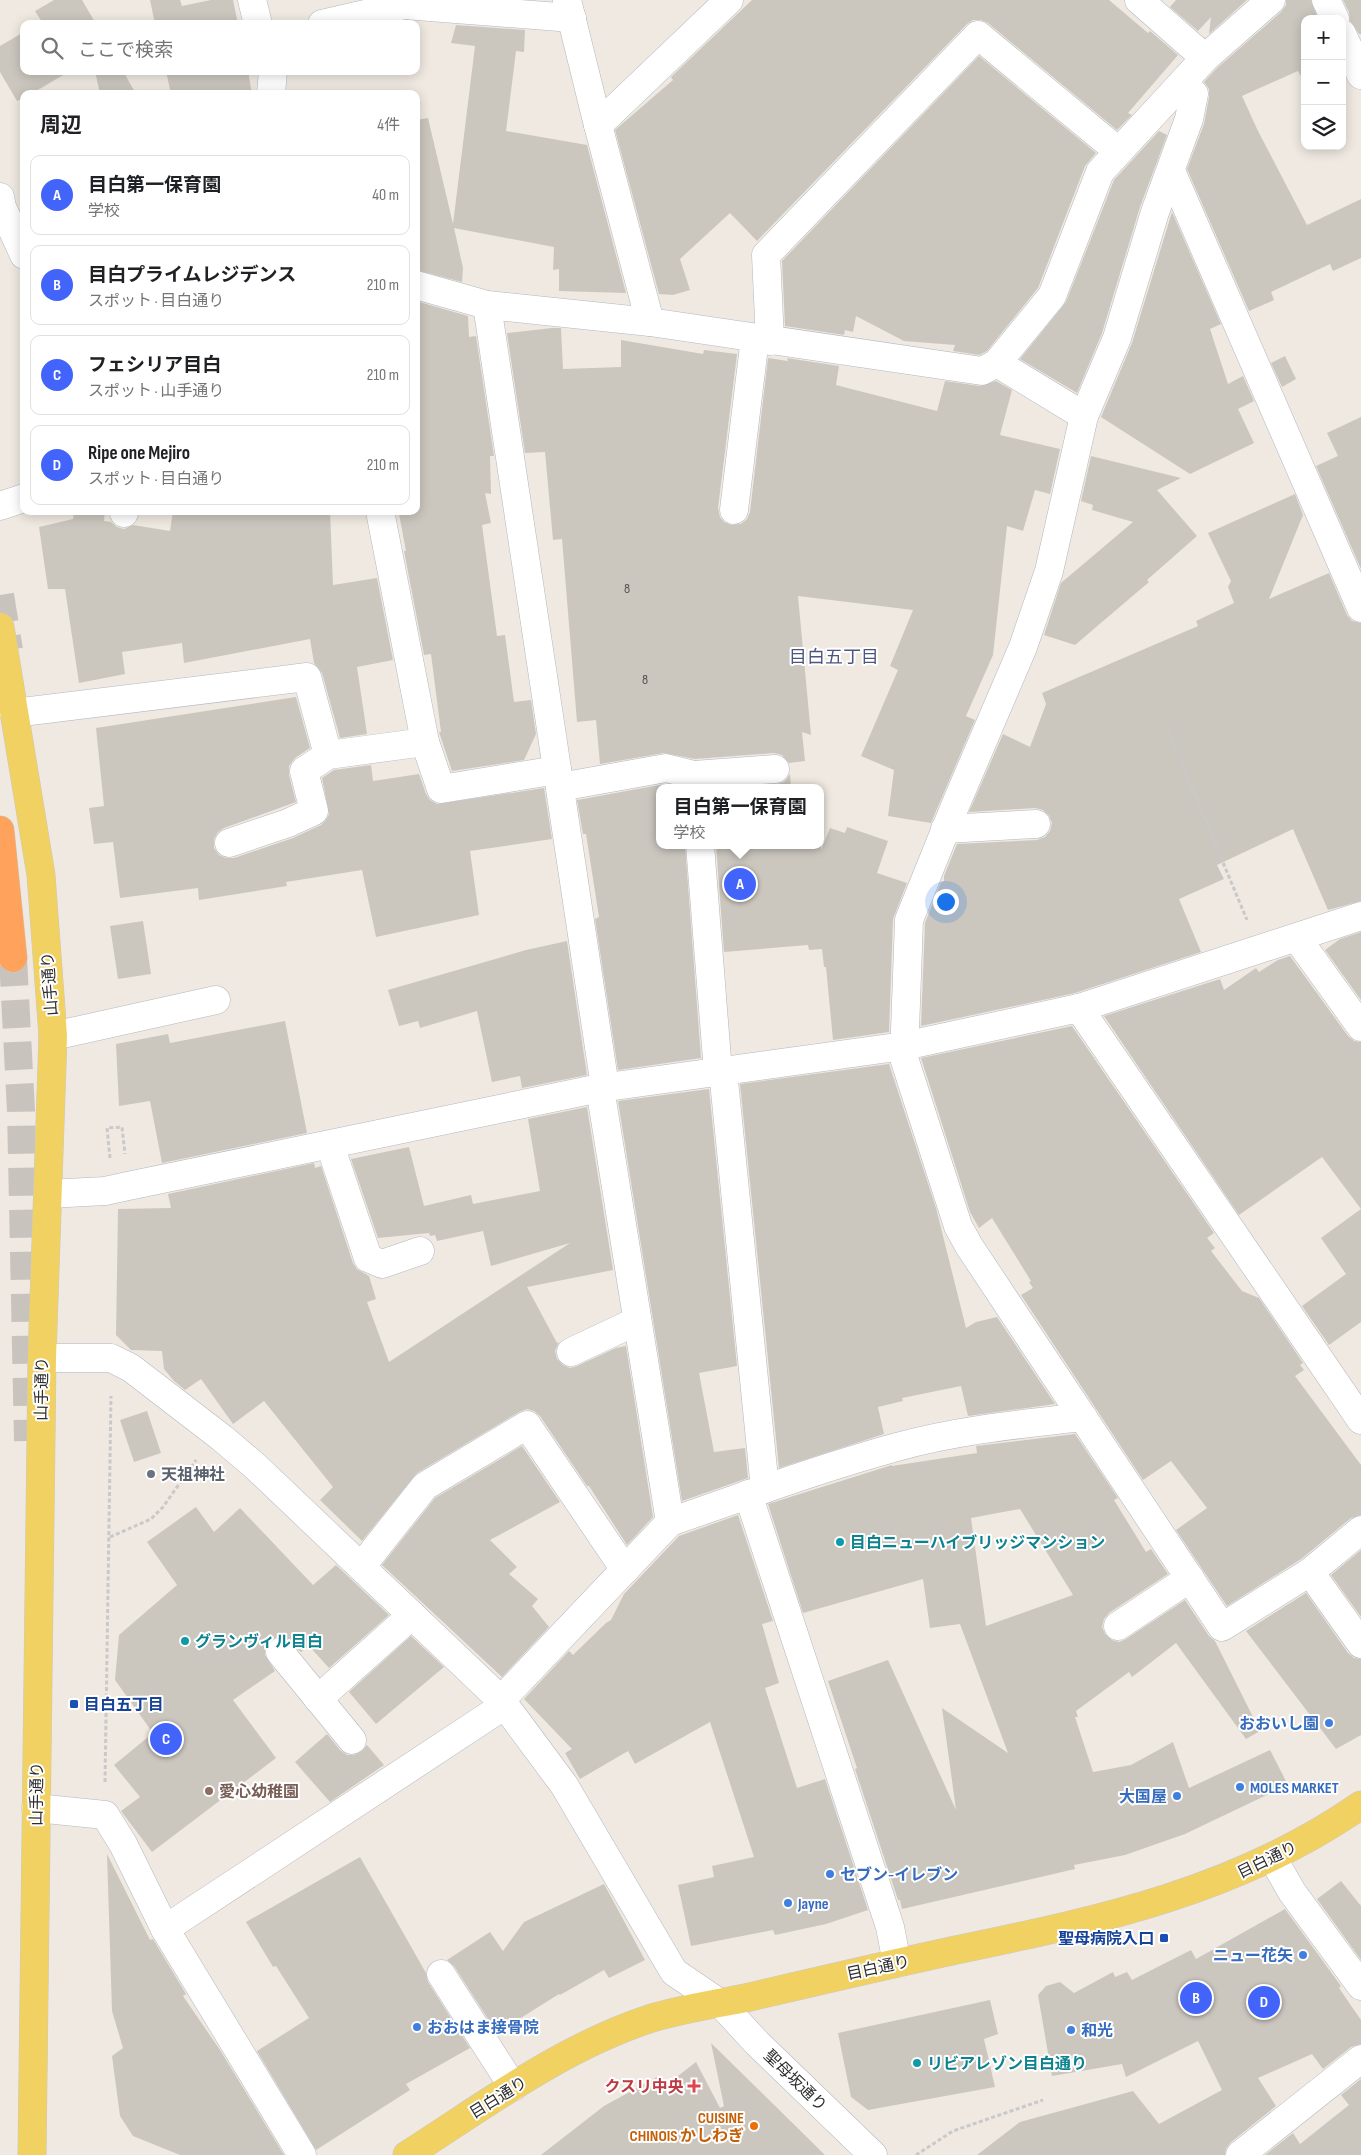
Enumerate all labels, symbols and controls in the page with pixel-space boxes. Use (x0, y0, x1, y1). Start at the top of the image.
map controls (1301, 15, 1346, 150)
button: + (1301, 15, 1346, 60)
search box (20, 20, 420, 75)
icon: search (38, 34, 66, 62)
text: ここで検索 (78, 39, 173, 62)
button: − (1301, 60, 1346, 105)
button: layers (1301, 105, 1346, 150)
text: 周辺 (40, 113, 82, 138)
text: 4件 (377, 116, 400, 135)
text: 目白第一保育園 (88, 174, 221, 197)
text: A (53, 186, 61, 205)
text: 40 m (372, 186, 399, 205)
text: 学校 (88, 202, 120, 221)
text: 目白プライムレジデンス (88, 264, 296, 287)
text: B (53, 276, 61, 295)
text: 210 m (367, 276, 399, 295)
text: スポット · 目白通り (88, 292, 224, 311)
text: フェシリア目白 (88, 354, 221, 377)
text: C (53, 366, 61, 385)
text: 210 m (367, 366, 399, 385)
text: スポット · 山手通り (88, 382, 224, 401)
text: Ripe one Mejiro (88, 442, 190, 465)
text: D (53, 456, 61, 475)
text: 210 m (367, 456, 399, 475)
text: スポット · 目白通り (88, 470, 224, 489)
house number: 8 (624, 580, 630, 597)
district label: 目白五丁目 (789, 647, 879, 668)
house number: 8 (642, 671, 648, 688)
popup (656, 784, 824, 849)
text: 目白第一保育園 (673, 796, 807, 819)
text: 学校 (673, 824, 706, 843)
pin: A (724, 865, 756, 903)
your location (933, 889, 959, 915)
street label: 山手通り (39, 951, 62, 1016)
street label: 山手通り (32, 1357, 53, 1421)
place label: 天祖神社 (161, 1465, 225, 1485)
marker: 天祖神社 (145, 1468, 157, 1480)
place label: 目白ニューハイブリッジマンション (850, 1534, 1105, 1553)
marker: 目白ニューハイブリッジマンション (834, 1536, 846, 1548)
place label: グランヴィル目白 (195, 1632, 323, 1652)
marker: グランヴィル目白 (179, 1635, 191, 1647)
place label: 目白五丁目 (84, 1696, 164, 1715)
marker: 目白五丁目 (68, 1698, 80, 1710)
place label: おおいし園 (1239, 1715, 1319, 1734)
marker: おおいし園 (1323, 1717, 1335, 1729)
pin: C (150, 1720, 182, 1758)
street label: 山手通り (27, 1762, 48, 1826)
place label: MOLES MARKET (1250, 1779, 1339, 1798)
marker: MOLES MARKET (1234, 1781, 1246, 1793)
place label: 愛心幼稚園 (219, 1783, 299, 1802)
marker: 愛心幼稚園 (203, 1785, 215, 1797)
place label: 大国屋 (1119, 1788, 1167, 1807)
marker: 大国屋 (1171, 1790, 1183, 1802)
street label: 目白通り (1235, 1838, 1301, 1883)
place label: セブン-イレブン (840, 1866, 958, 1885)
marker: セブン-イレブン (824, 1868, 836, 1880)
place label: Jayne (797, 1895, 829, 1914)
marker: Jayne (782, 1897, 794, 1909)
place label: 聖母病院入口 (1058, 1930, 1154, 1949)
marker: 聖母病院入口 (1158, 1932, 1170, 1944)
place label: ニュー花矢 (1213, 1947, 1293, 1966)
marker: ニュー花矢 (1297, 1949, 1309, 1961)
street label: 目白通り (845, 1953, 912, 1984)
pin: B (1180, 1979, 1212, 2017)
pin: D (1248, 1983, 1280, 2021)
place label: おおはま接骨院 (427, 2019, 539, 2038)
marker: おおはま接骨院 (411, 2021, 423, 2033)
place label: 和光 (1081, 2022, 1113, 2041)
marker: 和光 (1065, 2024, 1077, 2036)
street label: 聖母坂通り (760, 2046, 830, 2116)
place label: リビアレゾン目白通り (927, 2055, 1087, 2074)
marker: リビアレゾン目白通り (911, 2057, 923, 2069)
street label: 目白通り (467, 2073, 531, 2123)
place label: クスリ中央 (604, 2078, 684, 2097)
marker: クスリ中央 (688, 2080, 700, 2092)
place label: CUISINE CHINOIS かしわぎ (630, 2109, 744, 2146)
marker: CUISINE CHINOIS かしわぎ (748, 2120, 760, 2132)

